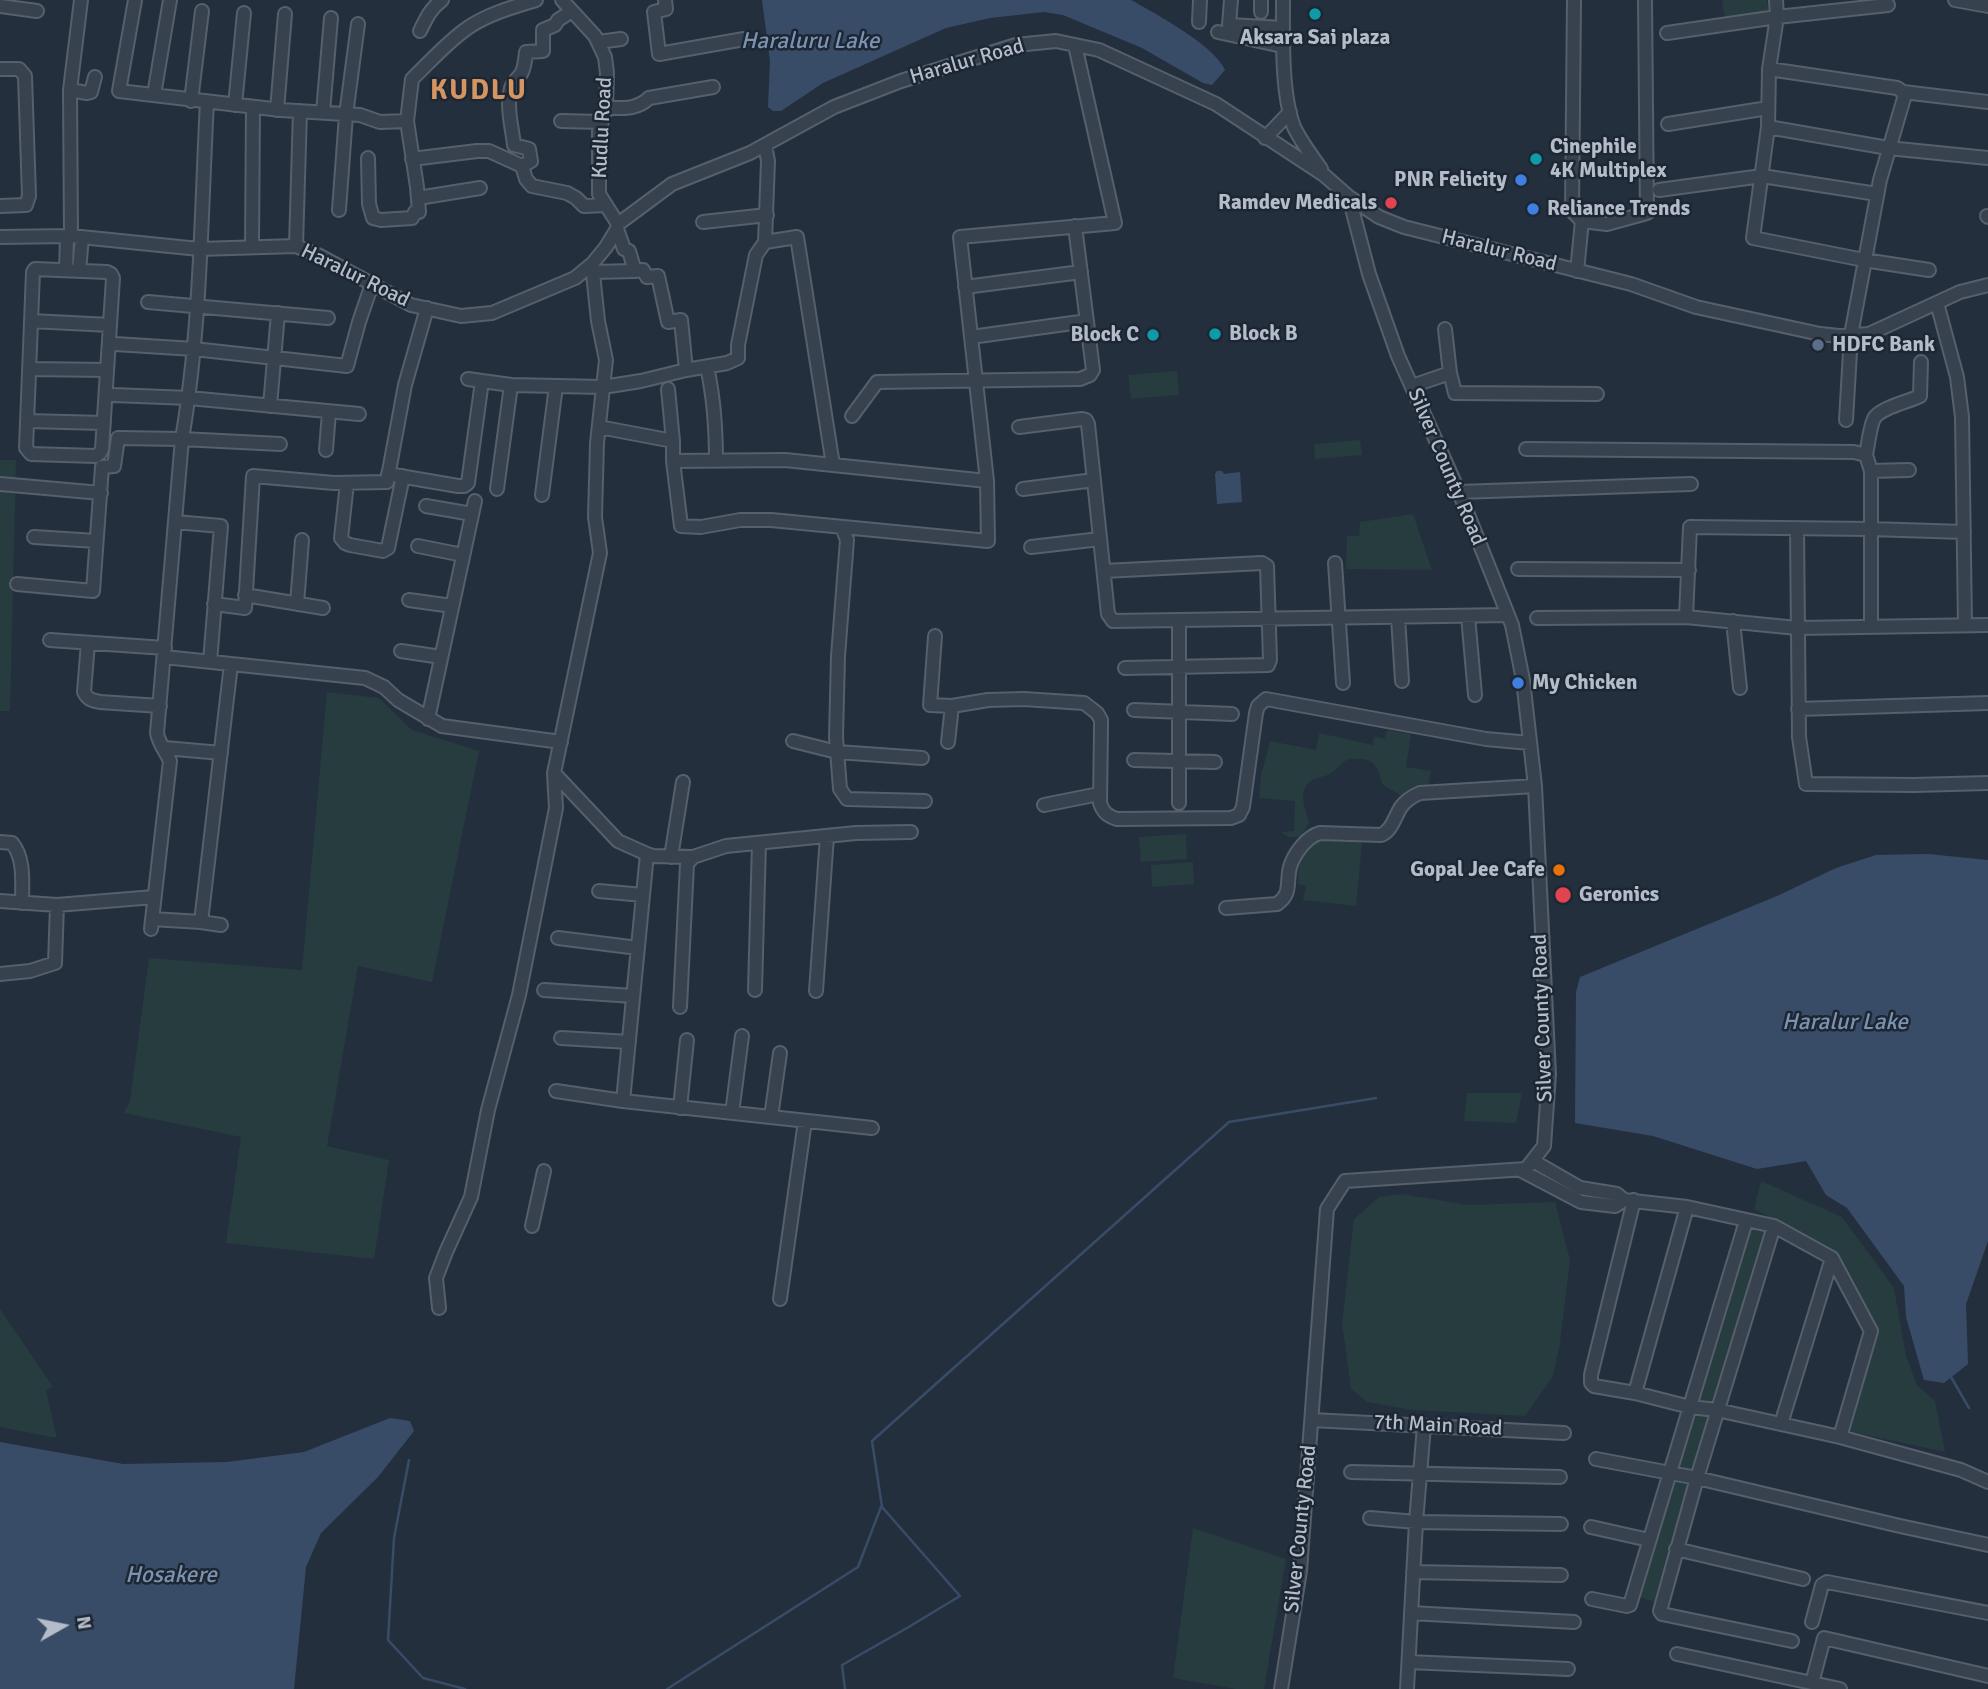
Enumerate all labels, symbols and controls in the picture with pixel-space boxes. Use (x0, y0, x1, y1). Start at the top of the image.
marker: Aksara Sai plaza (1307, 6, 1323, 22)
place label: Aksara Sai plaza (1240, 25, 1390, 51)
water label: Haraluru Lake (741, 28, 879, 56)
street label: Haralur Road (907, 34, 1027, 90)
district label: KUDLU (431, 75, 527, 109)
street label: Kudlu Road (588, 77, 618, 179)
place label: Cinephile 4K Multiplex (1550, 134, 1667, 184)
marker: Cinephile 4K Multiplex (1528, 151, 1544, 167)
place label: PNR Felicity (1394, 167, 1507, 193)
marker: PNR Felicity (1513, 172, 1529, 188)
place label: Ramdev Medicals (1218, 190, 1377, 216)
marker: Ramdev Medicals (1383, 195, 1399, 211)
place label: Reliance Trends (1547, 196, 1690, 222)
marker: Reliance Trends (1525, 201, 1541, 217)
street label: Haralur Road (1439, 225, 1559, 277)
street label: Haralur Road (297, 239, 413, 313)
place label: Block B (1229, 321, 1298, 347)
place label: Block C (1070, 322, 1139, 348)
marker: Block B (1207, 326, 1223, 342)
marker: Block C (1145, 327, 1161, 343)
place label: HDFC Bank (1832, 332, 1935, 358)
marker: HDFC Bank (1810, 337, 1826, 353)
street label: Silver County Road (1401, 384, 1491, 550)
place label: My Chicken (1532, 670, 1638, 696)
marker: My Chicken (1510, 675, 1526, 691)
place label: Gopal Jee Cafe (1410, 857, 1545, 883)
marker: Gopal Jee Cafe (1551, 862, 1567, 878)
place label: Geronics (1579, 882, 1659, 908)
marker: Geronics (1553, 885, 1573, 905)
street label: Silver County Road (1527, 933, 1559, 1103)
water label: Haralur Lake (1782, 1009, 1908, 1037)
street label: 7th Main Road (1373, 1410, 1503, 1442)
street label: Silver County Road (1280, 1444, 1322, 1614)
water label: Hosakere (125, 1562, 217, 1590)
north arrow (28, 1591, 98, 1661)
text: N (71, 1614, 97, 1631)

